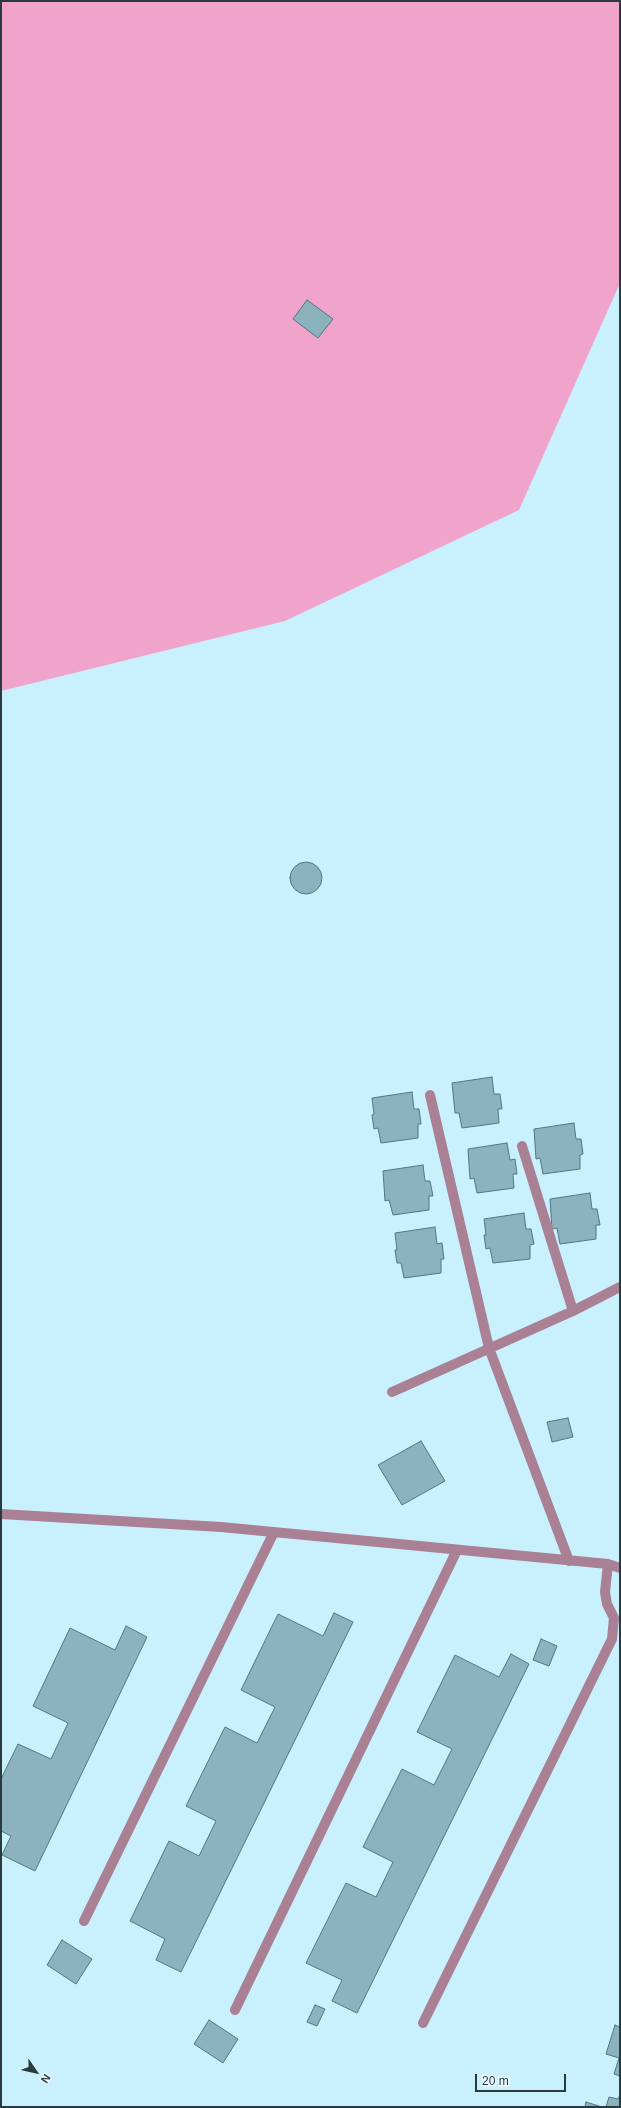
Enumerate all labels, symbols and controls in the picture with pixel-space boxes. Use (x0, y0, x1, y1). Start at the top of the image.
north arrow (16, 2052, 56, 2092)
scale bar (477, 2066, 568, 2092)
text: N (39, 2072, 53, 2085)
text: 20 m (482, 2074, 509, 2088)

